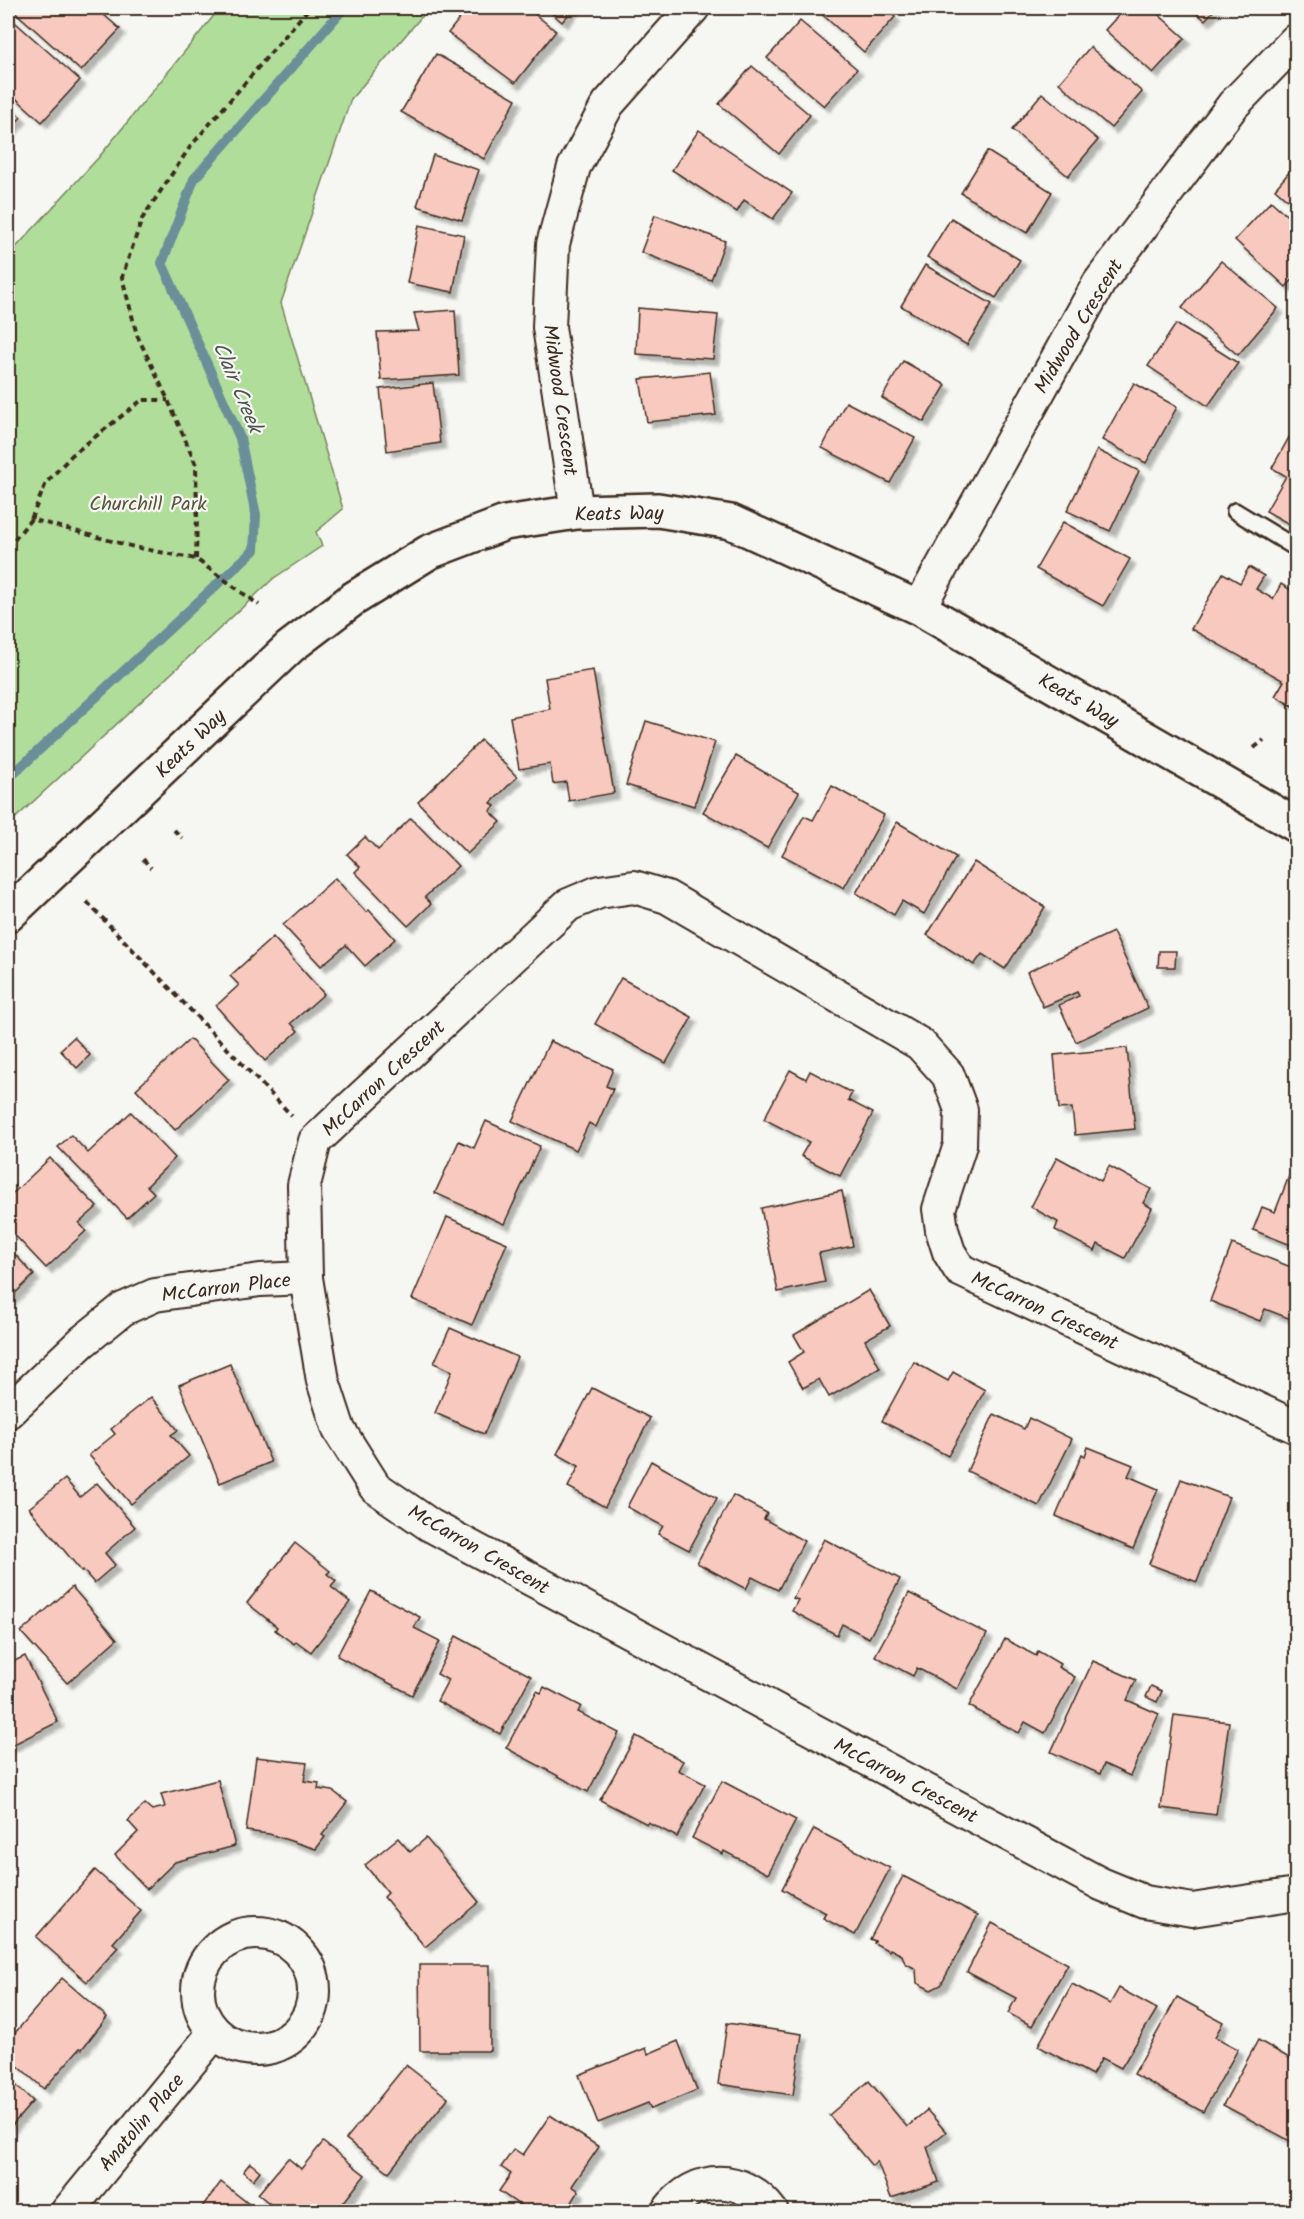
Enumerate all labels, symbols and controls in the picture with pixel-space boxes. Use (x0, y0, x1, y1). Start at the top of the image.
street label: Midwood Crescent (1027, 253, 1133, 401)
street label: Midwood Crescent (533, 323, 586, 478)
water label: Clair Creek (203, 337, 272, 441)
park label: Churchill Park (89, 489, 207, 521)
street label: Keats Way (574, 498, 664, 532)
street label: Keats Way (1032, 666, 1125, 738)
street label: Keats Way (148, 702, 235, 787)
street label: McCarron Crescent (315, 1013, 454, 1146)
street label: McCarron Crescent (965, 1264, 1123, 1360)
street label: McCarron Place (160, 1265, 293, 1313)
street label: McCarron Crescent (401, 1497, 555, 1605)
street label: McCarron Crescent (827, 1730, 983, 1833)
street label: Anatolin Place (92, 2067, 193, 2180)

